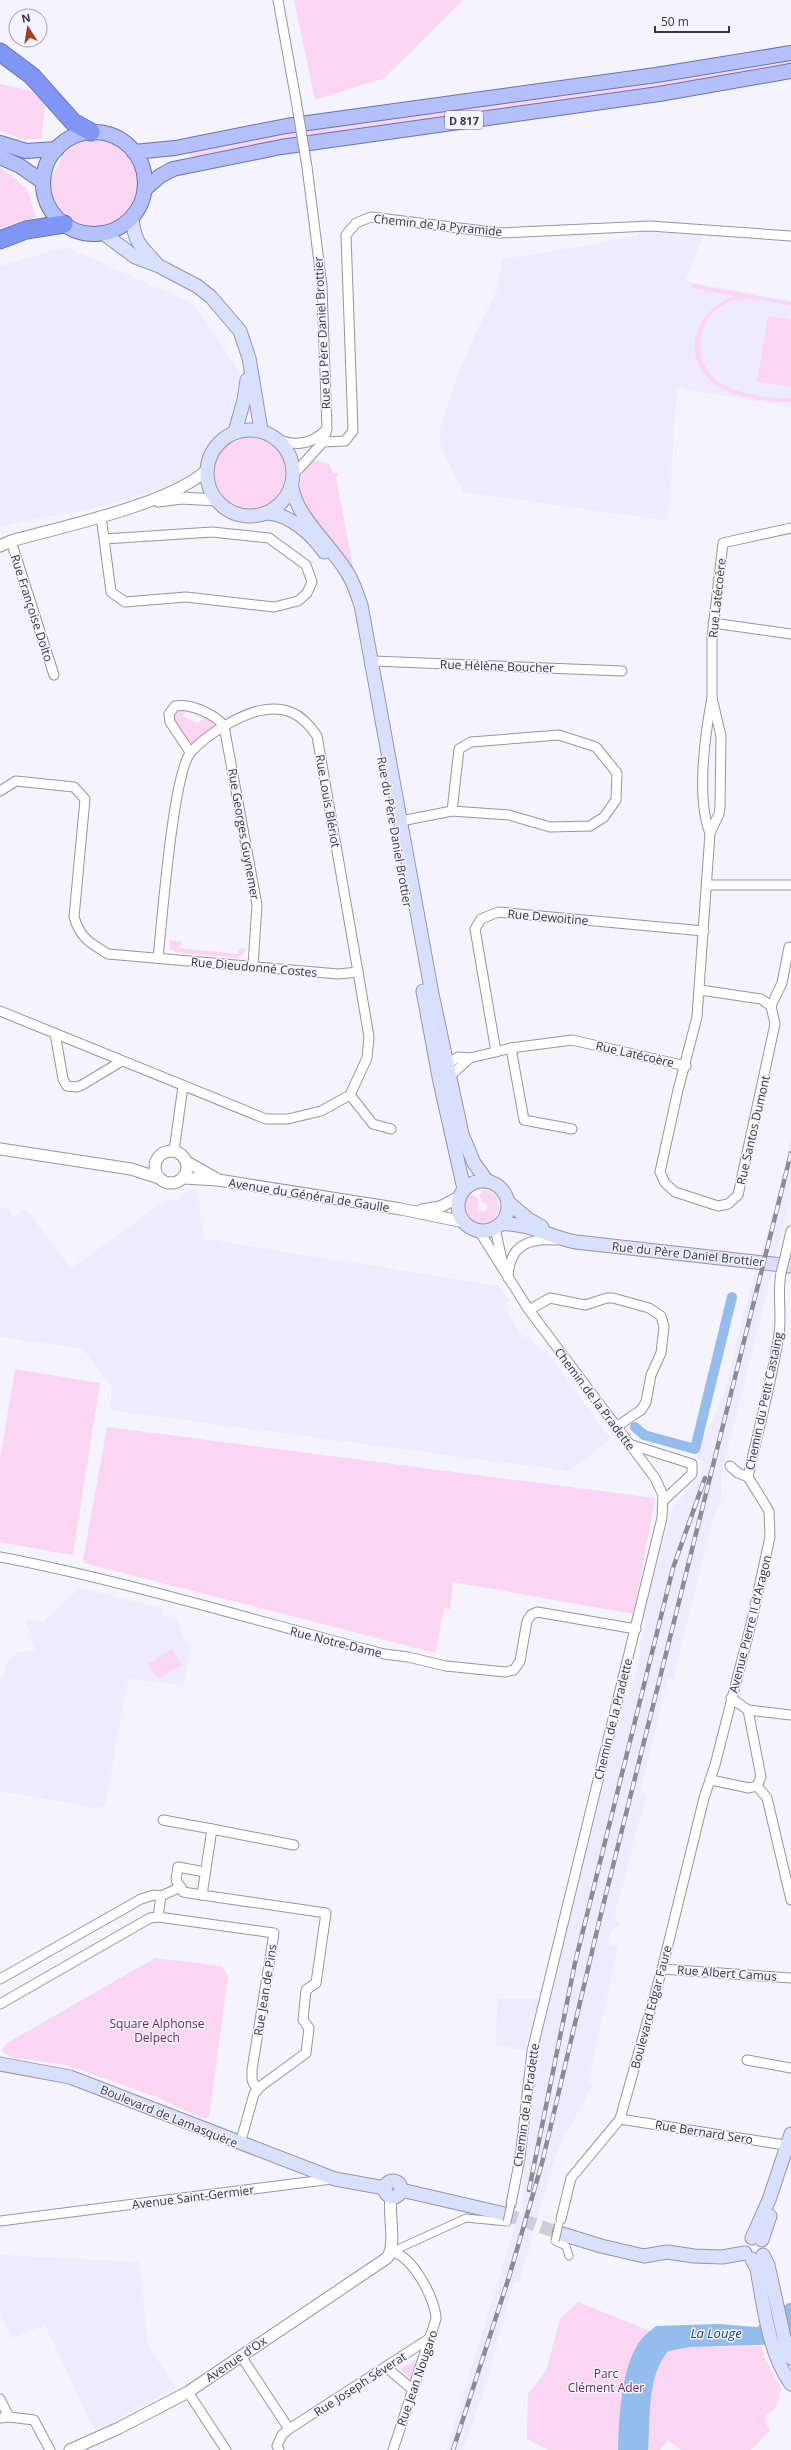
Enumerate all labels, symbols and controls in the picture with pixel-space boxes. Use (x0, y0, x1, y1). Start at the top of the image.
north arrow (8, 8, 48, 48)
scale bar (655, 8, 729, 34)
text: N (20, 9, 32, 26)
text: 50 m (661, 13, 689, 30)
road number: D 817 (445, 111, 483, 129)
street label: Chemin de la Pyramide (373, 210, 503, 240)
street label: Rue du Père Daniel Brottier (310, 256, 334, 410)
street label: Rue Françoise Dolto (7, 552, 57, 664)
street label: Rue Latécoère (704, 557, 730, 639)
street label: Rue Hélène Boucher (440, 656, 554, 676)
street label: Rue Louis Blériot (311, 753, 345, 849)
street label: Rue du Père Daniel Brottier (373, 755, 417, 909)
street label: Rue Georges Guynemer (224, 767, 264, 901)
street label: Rue Dewoitine (507, 905, 589, 929)
street label: Rue Dieudonné Costes (190, 953, 318, 981)
street label: Rue Latécoère (594, 1037, 676, 1071)
street label: Rue Santos Dumont (732, 1074, 774, 1186)
street label: Avenue du Général de Gaulle (227, 1174, 391, 1216)
street label: Rue du Père Daniel Brottier (611, 1238, 765, 1270)
street label: Chemin du Petit Castaing (741, 1330, 787, 1472)
street label: Chemin de la Pradette (551, 1344, 639, 1454)
street label: Avenue Pierre II d'Aragon (725, 1553, 775, 1695)
street label: Rue Notre-Dame (288, 1622, 384, 1662)
street label: Chemin de la Pradette (590, 1656, 636, 1781)
street label: Rue Jean de Pins (249, 1943, 281, 2037)
street label: Boulevard Edgar Faure (626, 1943, 676, 2071)
street label: Rue Albert Camus (677, 1961, 778, 1985)
park label: Square Alphonse Delpech (109, 2015, 205, 2046)
street label: Chemin de la Pradette (509, 2042, 543, 2168)
street label: Boulevard de Lamasquère (98, 2081, 240, 2151)
street label: Rue Bernard Sero (654, 2116, 754, 2148)
street label: Avenue Saint-Germier (131, 2181, 255, 2213)
water label: La Louge (690, 2324, 742, 2342)
street label: Rue Jean Nougaro (393, 2328, 441, 2428)
street label: Avenue d'Ox (202, 2332, 271, 2386)
street label: Rue Joseph Séverat (310, 2348, 410, 2420)
park label: Parc Clément Ader (568, 2365, 644, 2396)

